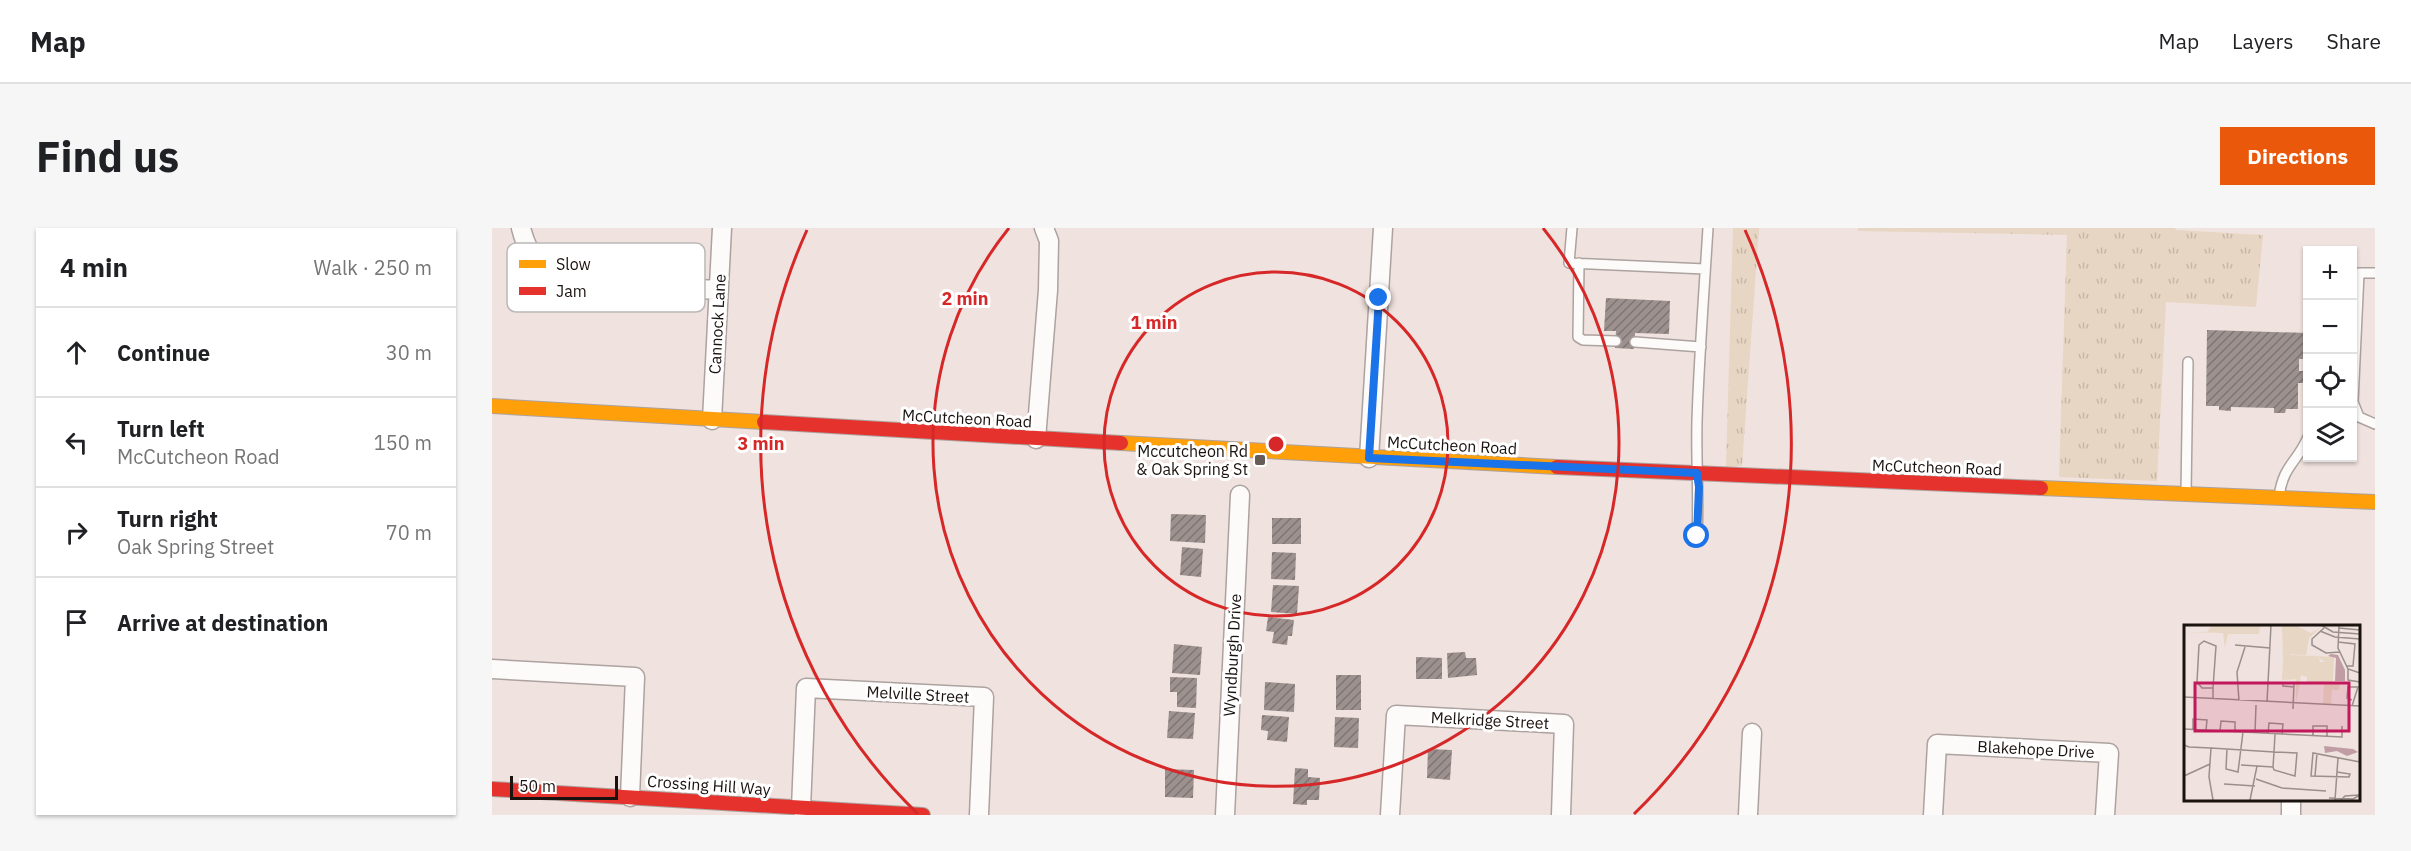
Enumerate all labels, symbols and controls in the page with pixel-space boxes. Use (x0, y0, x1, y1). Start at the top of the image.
text: Map (30, 23, 86, 60)
text: Map (2159, 27, 2199, 55)
text: Layers (2232, 27, 2294, 55)
text: Share (2327, 27, 2381, 55)
button: Directions (2220, 127, 2375, 185)
text: Find us (36, 129, 179, 184)
legend (507, 243, 705, 312)
map controls (2303, 246, 2357, 462)
button: + (2303, 246, 2357, 300)
text: 4 min (60, 250, 128, 284)
text: Walk · 250 m (314, 254, 432, 281)
text: Slow (556, 254, 591, 274)
street label: Cannock Lane (704, 273, 730, 375)
text: Jam (556, 281, 587, 301)
route end (1365, 284, 1391, 310)
text: 2 min (941, 287, 989, 310)
button: − (2303, 300, 2357, 354)
text: 1 min (1130, 311, 1178, 334)
icon: ahead (60, 336, 93, 369)
text: Continue (117, 338, 210, 367)
text: 30 m (386, 339, 432, 366)
button: locate (2303, 354, 2357, 408)
street label: McCutcheon Road (901, 405, 1033, 431)
button: layers (2303, 408, 2357, 462)
text: Turn left (117, 414, 205, 443)
icon: left (60, 426, 93, 459)
text: 150 m (374, 429, 432, 456)
text: 3 min (737, 432, 785, 455)
street label: McCutcheon Road (1386, 432, 1518, 458)
centre of rings (1266, 434, 1286, 454)
place label: Mccutcheon Rd & Oak Spring St (1136, 441, 1248, 479)
text: McCutcheon Road (117, 443, 280, 470)
marker: Mccutcheon Rd & Oak Spring St (1253, 453, 1267, 467)
street label: McCutcheon Road (1872, 455, 2002, 479)
text: Turn right (117, 504, 218, 533)
icon: right (60, 516, 93, 549)
text: 70 m (386, 519, 432, 546)
route start (1683, 522, 1709, 548)
text: Oak Spring Street (117, 533, 274, 560)
street label: Wyndburgh Drive (1219, 593, 1245, 717)
icon: arrive (60, 606, 93, 639)
text: Arrive at destination (117, 608, 328, 637)
inset map (2184, 625, 2360, 800)
street label: Melville Street (866, 681, 970, 707)
street label: Melkridge Street (1430, 707, 1550, 733)
street label: Blakehope Drive (1977, 736, 2095, 762)
street label: Crossing Hill Way (647, 771, 771, 799)
scale bar (510, 773, 618, 800)
text: 50 m (519, 776, 556, 796)

